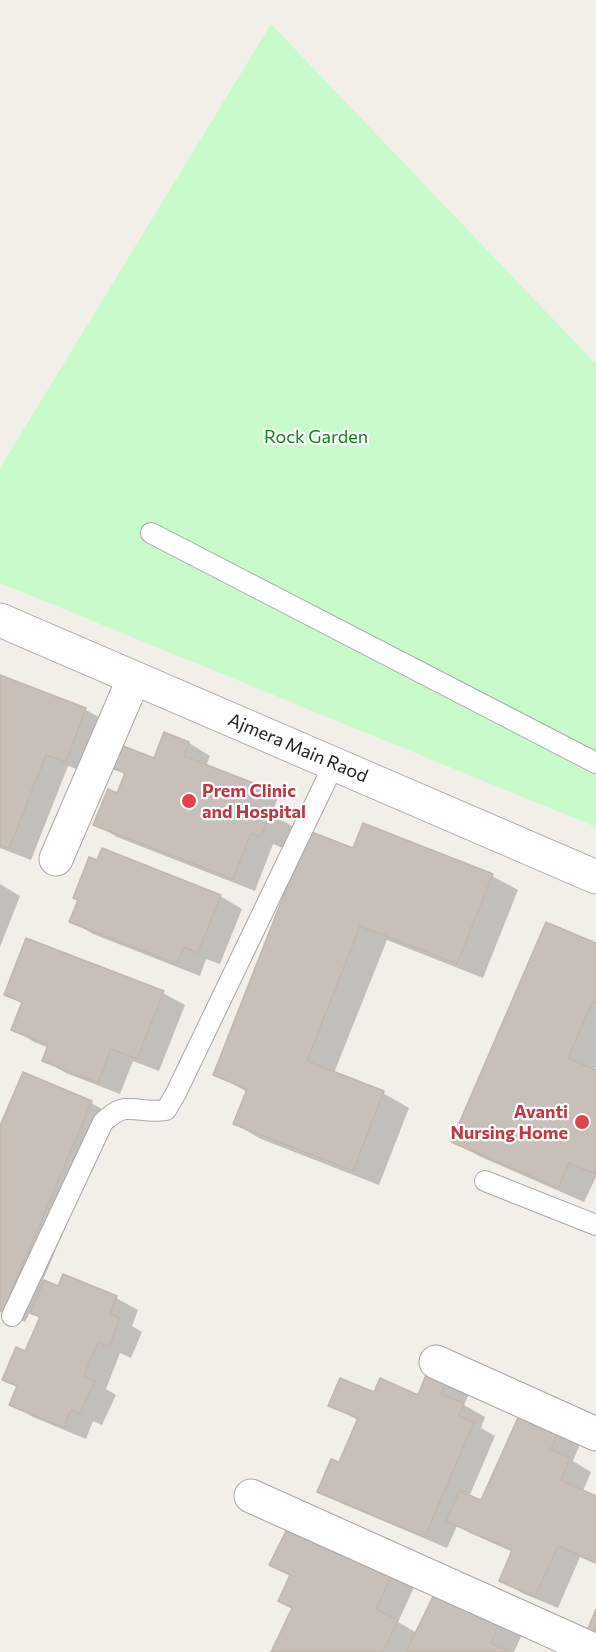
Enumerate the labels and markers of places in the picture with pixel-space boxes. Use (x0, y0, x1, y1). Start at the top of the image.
place label: Prem Clinic and Hospital (202, 780, 306, 822)
marker: Prem Clinic and Hospital (180, 792, 198, 810)
place label: Avanti Nursing Home (450, 1101, 568, 1144)
marker: Avanti Nursing Home (573, 1113, 591, 1131)

